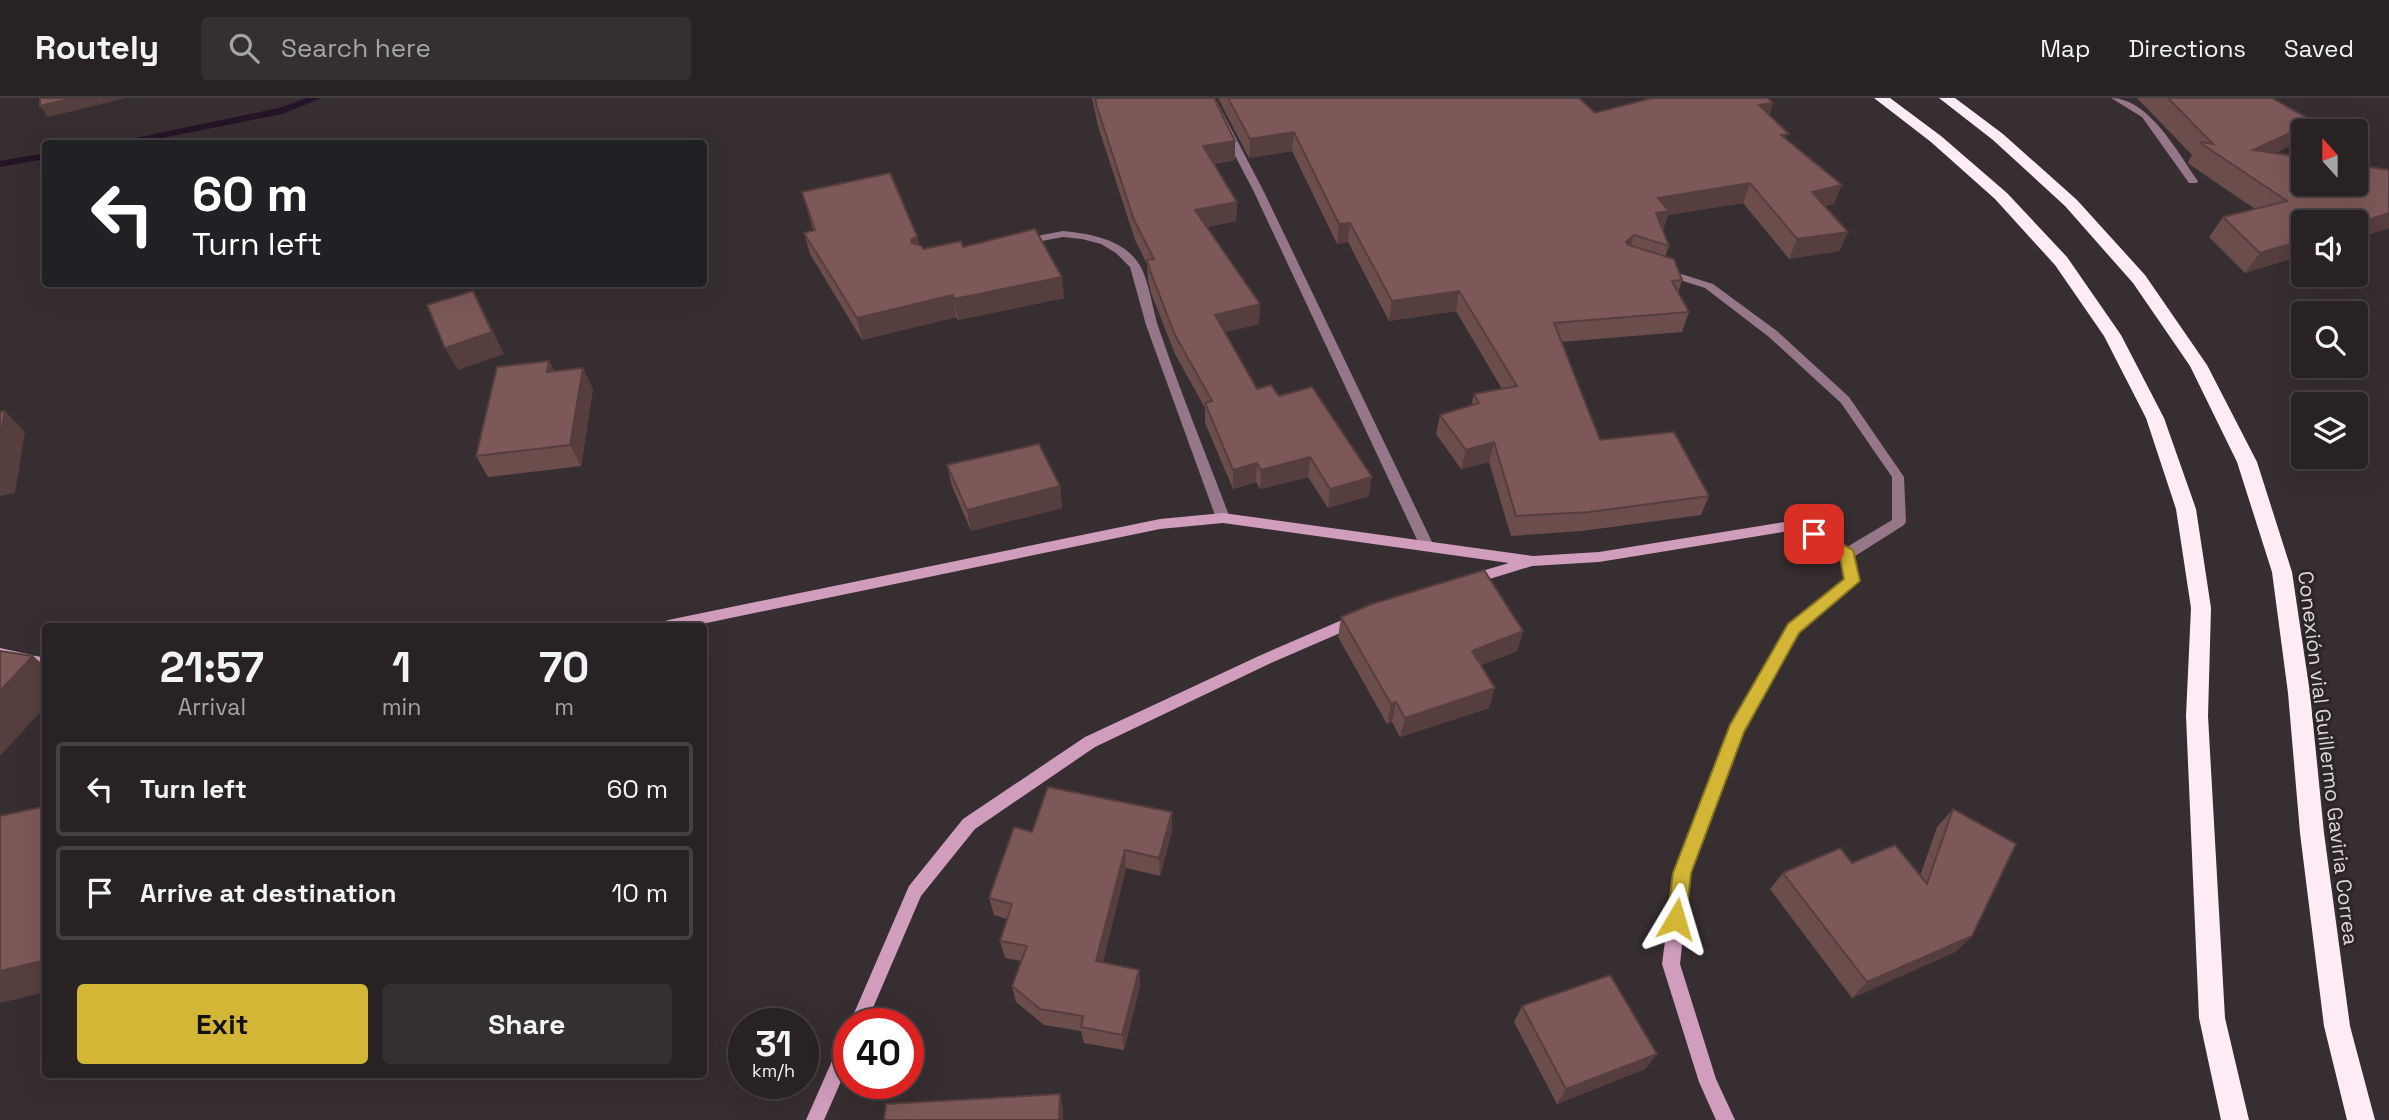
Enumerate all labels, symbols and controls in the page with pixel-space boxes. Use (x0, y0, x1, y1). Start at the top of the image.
search box (201, 17, 691, 80)
text: Routely (35, 27, 159, 69)
icon: search (225, 29, 263, 67)
text: Search here (281, 31, 431, 65)
text: Map (2040, 33, 2090, 64)
text: Directions (2128, 33, 2246, 64)
text: Saved (2284, 33, 2354, 64)
north arrow (2291, 119, 2368, 196)
map controls (2291, 119, 2368, 469)
text: 60 m (192, 163, 308, 225)
icon: left (77, 168, 168, 259)
button: sound (2291, 210, 2368, 287)
text: Turn left (192, 224, 322, 264)
button: search (2291, 301, 2368, 378)
button: layers (2291, 392, 2368, 469)
pin (1784, 504, 1844, 564)
icon: arrive (1795, 515, 1833, 553)
street label: Conexión vial Guillermo Gaviria Correa (2292, 569, 2365, 947)
text: 21:57 (160, 641, 264, 694)
text: 1 (392, 641, 411, 694)
text: 70 (539, 641, 589, 694)
text: Arrival (178, 692, 246, 722)
text: min (382, 692, 421, 722)
text: m (554, 692, 574, 722)
icon: left (81, 770, 119, 808)
text: Turn left (140, 772, 247, 806)
text: 60 m (606, 772, 668, 806)
icon: arrive (81, 874, 119, 912)
text: Arrive at destination (140, 876, 397, 910)
text: 10 m (611, 876, 668, 910)
position arrow (1639, 882, 1713, 956)
button: Exit (77, 984, 368, 1064)
button: Share (382, 984, 672, 1064)
speed limit sign: 40 (833, 1008, 924, 1099)
text: 31 (755, 1022, 792, 1066)
text: km/h (752, 1059, 795, 1082)

